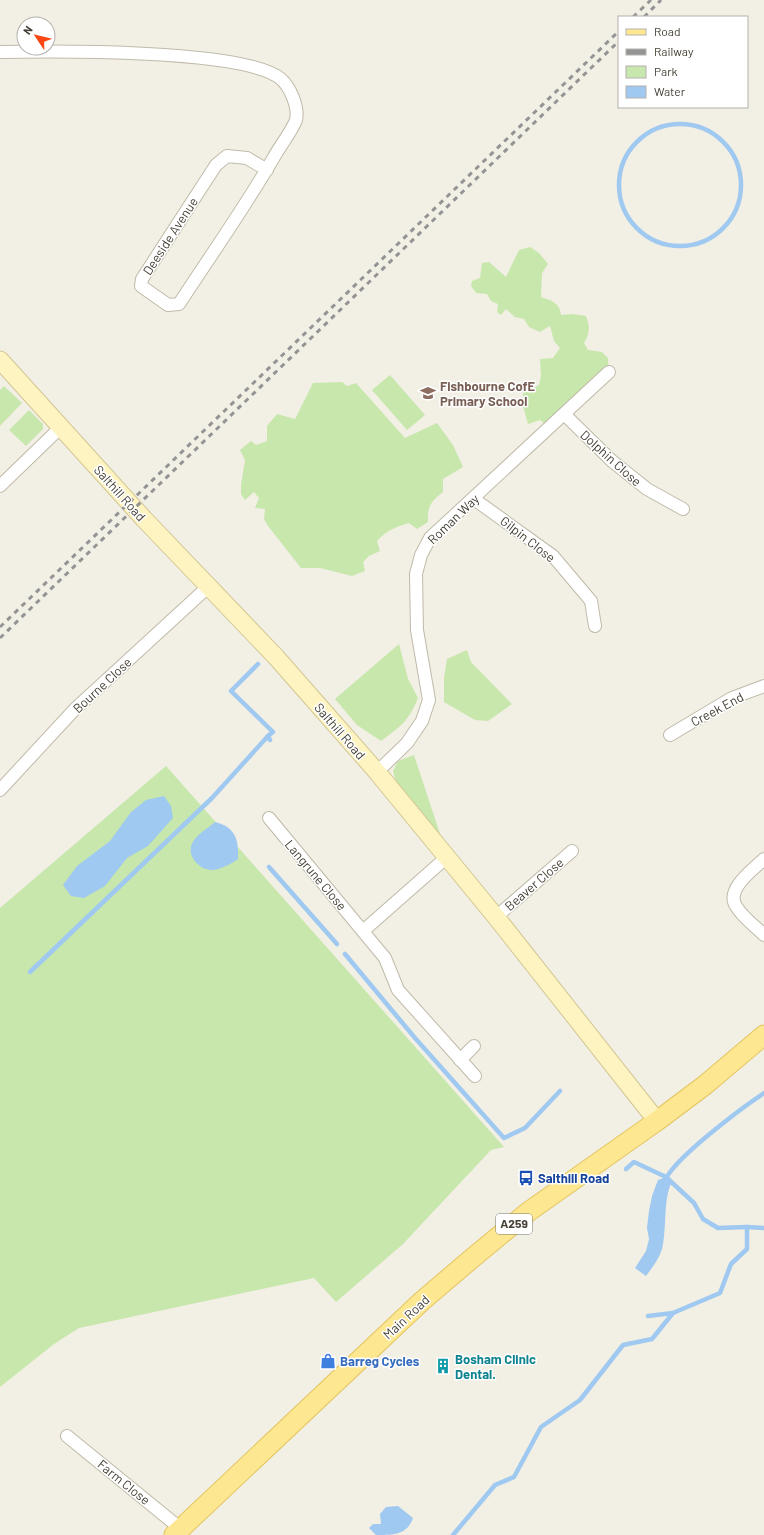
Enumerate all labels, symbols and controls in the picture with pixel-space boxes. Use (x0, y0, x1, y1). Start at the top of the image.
north arrow (16, 16, 56, 56)
legend (618, 16, 748, 108)
text: N (20, 23, 35, 37)
text: Road (654, 24, 681, 38)
text: Railway (654, 44, 694, 58)
text: Park (654, 64, 678, 78)
text: Water (654, 84, 686, 98)
street label: Deeside Avenue (139, 194, 201, 278)
place label: Fishbourne CofE Primary School (440, 378, 536, 409)
school or university icon: Fishbourne CofE Primary School (419, 384, 437, 402)
street label: Dolphin Close (577, 427, 645, 490)
street label: Salthill Road (91, 462, 149, 524)
street label: Roman Way (424, 491, 482, 547)
street label: Gilpin Close (497, 513, 559, 566)
street label: Bourne Close (69, 654, 135, 716)
street label: Creek End (688, 688, 746, 730)
street label: Salthill Road (311, 699, 369, 763)
street label: Langrune Close (282, 836, 350, 914)
street label: Beaver Close (501, 854, 567, 914)
bus stop icon: Salthill Road (517, 1169, 535, 1187)
place label: Salthill Road (538, 1170, 609, 1186)
road number: A259 (496, 1214, 532, 1234)
street label: Main Road (379, 1292, 433, 1342)
place label: Bosham Clinic Dental. (455, 1351, 536, 1382)
shop icon: Barreg Cycles (319, 1352, 337, 1370)
place label: Barreg Cycles (340, 1353, 420, 1369)
building icon: Bosham Clinic Dental. (434, 1357, 452, 1375)
street label: Farm Close (95, 1456, 154, 1508)

